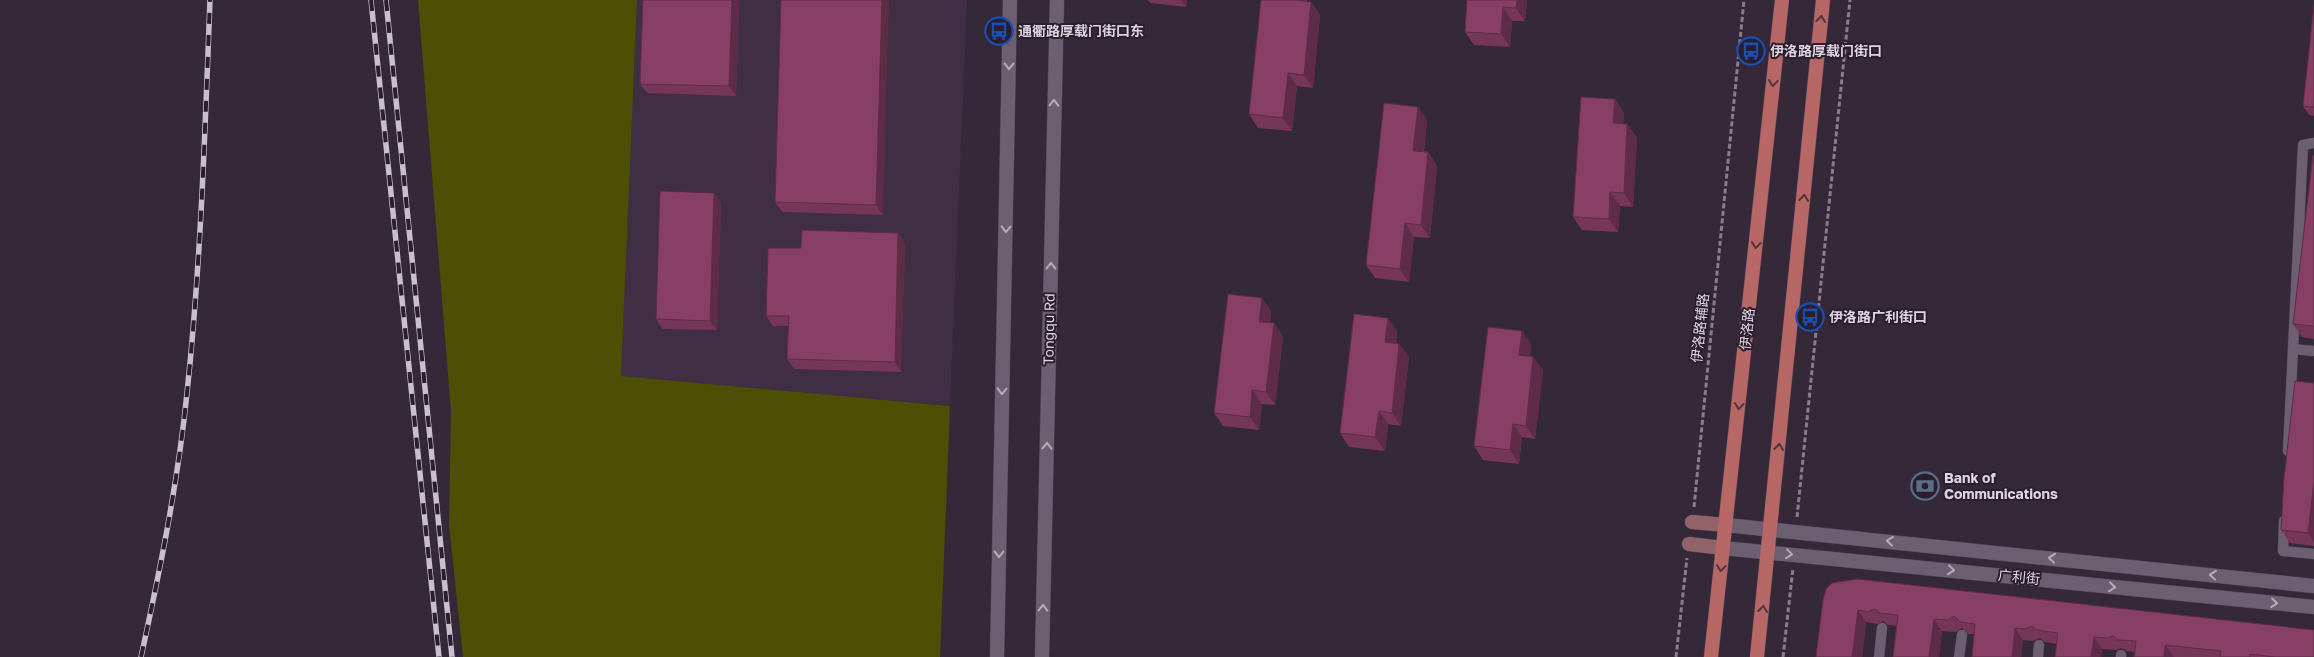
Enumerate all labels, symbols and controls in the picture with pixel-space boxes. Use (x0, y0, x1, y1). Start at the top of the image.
one-way arrow (1815, 15, 1826, 23)
bus stop icon: 通衢路厚载门街口东 (984, 16, 1014, 46)
place label: 通衢路厚载门街口东 (1018, 22, 1144, 39)
bus stop icon: 伊洛路厚载门街口 (1736, 36, 1766, 66)
place label: 伊洛路厚载门街口 (1770, 42, 1882, 59)
one-way arrow (1004, 62, 1014, 70)
one-way arrow (1768, 80, 1779, 88)
one-way arrow (1049, 99, 1060, 107)
one-way arrow (1798, 194, 1809, 202)
one-way arrow (1001, 225, 1011, 233)
one-way arrow (1751, 241, 1762, 249)
one-way arrow (1046, 262, 1056, 270)
street label: 伊洛路辅路 (1687, 292, 1712, 364)
street label: Tongqu Rd (1039, 293, 1058, 365)
bus stop icon: 伊洛路广利街口 (1795, 302, 1825, 332)
street label: 伊洛路 (1736, 307, 1757, 351)
place label: 伊洛路广利街口 (1829, 308, 1927, 325)
one-way arrow (997, 387, 1008, 395)
one-way arrow (1734, 403, 1745, 411)
one-way arrow (1041, 442, 1052, 450)
one-way arrow (1773, 443, 1784, 451)
place label: Bank of Communications (1944, 469, 2058, 502)
bank icon: Bank of Communications (1910, 471, 1940, 501)
one-way arrow (1886, 536, 1894, 547)
one-way arrow (1785, 548, 1793, 559)
one-way arrow (994, 550, 1004, 558)
one-way arrow (2047, 553, 2055, 564)
one-way arrow (1716, 564, 1727, 572)
one-way arrow (1947, 564, 1955, 575)
street label: 广利街 (1997, 566, 2041, 587)
one-way arrow (2209, 570, 2217, 581)
one-way arrow (2109, 581, 2117, 592)
one-way arrow (2270, 597, 2278, 608)
one-way arrow (1038, 604, 1048, 612)
one-way arrow (1757, 604, 1768, 612)

